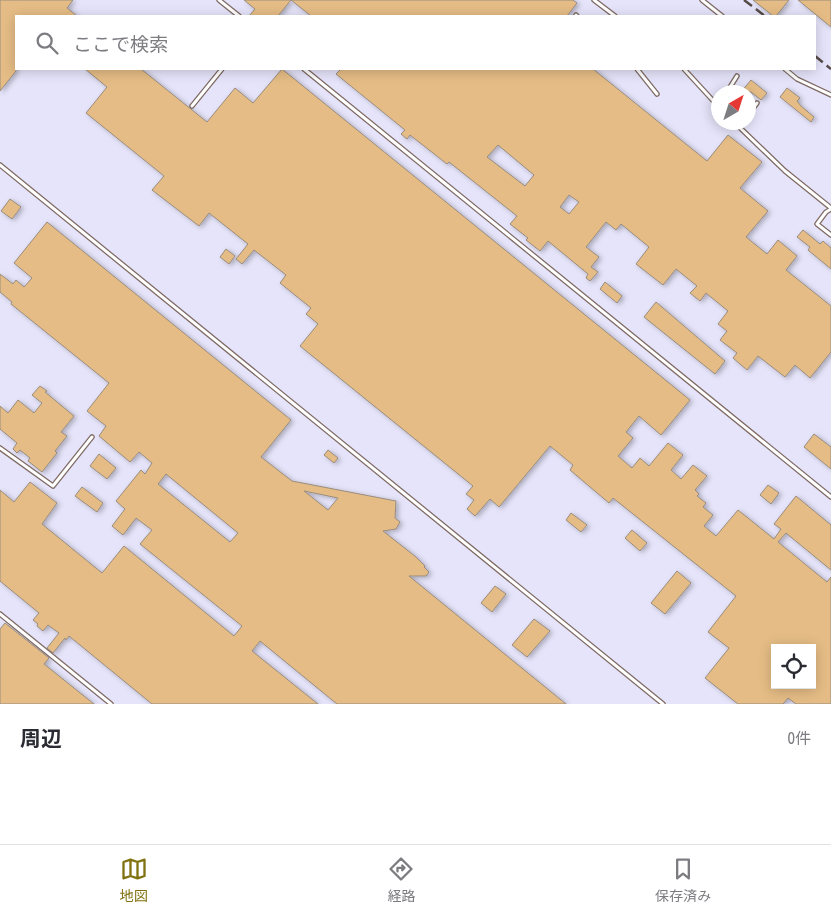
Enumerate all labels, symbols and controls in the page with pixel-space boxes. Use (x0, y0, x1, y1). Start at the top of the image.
search box (15, 15, 816, 70)
icon: search (33, 29, 61, 57)
text: ここで検索 (73, 33, 168, 55)
north arrow (711, 85, 756, 130)
map controls (771, 644, 816, 689)
button: locate (771, 644, 816, 689)
text: 周辺 (20, 726, 62, 750)
text: 0件 (787, 729, 811, 747)
tab: 地図 (120, 855, 148, 905)
tab: 経路 (387, 855, 415, 905)
tab: 保存済み (655, 855, 711, 905)

